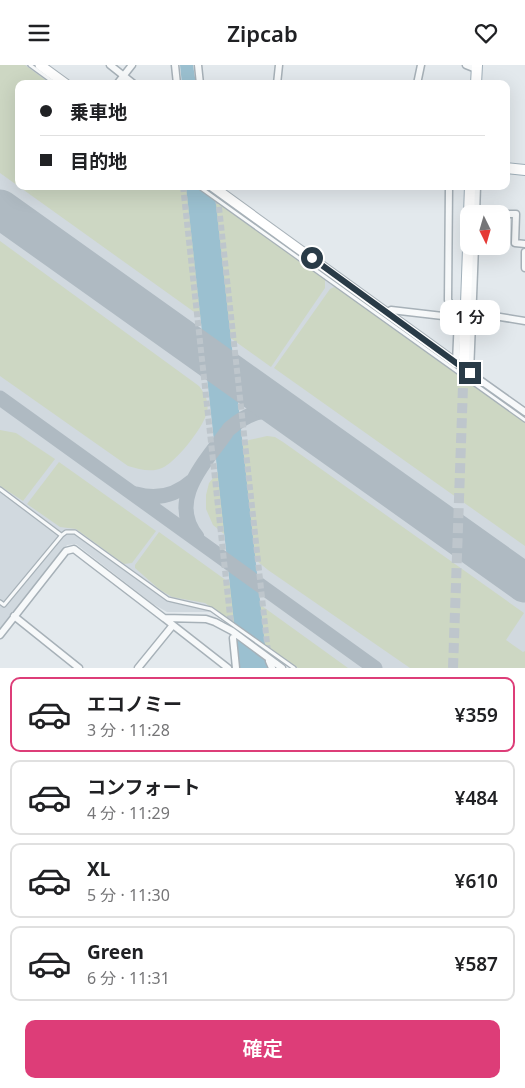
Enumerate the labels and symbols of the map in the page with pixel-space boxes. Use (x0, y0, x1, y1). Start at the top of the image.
north arrow (460, 205, 510, 255)
route start (301, 247, 323, 269)
callout: 1 分 (440, 301, 500, 335)
route end (459, 362, 481, 384)

